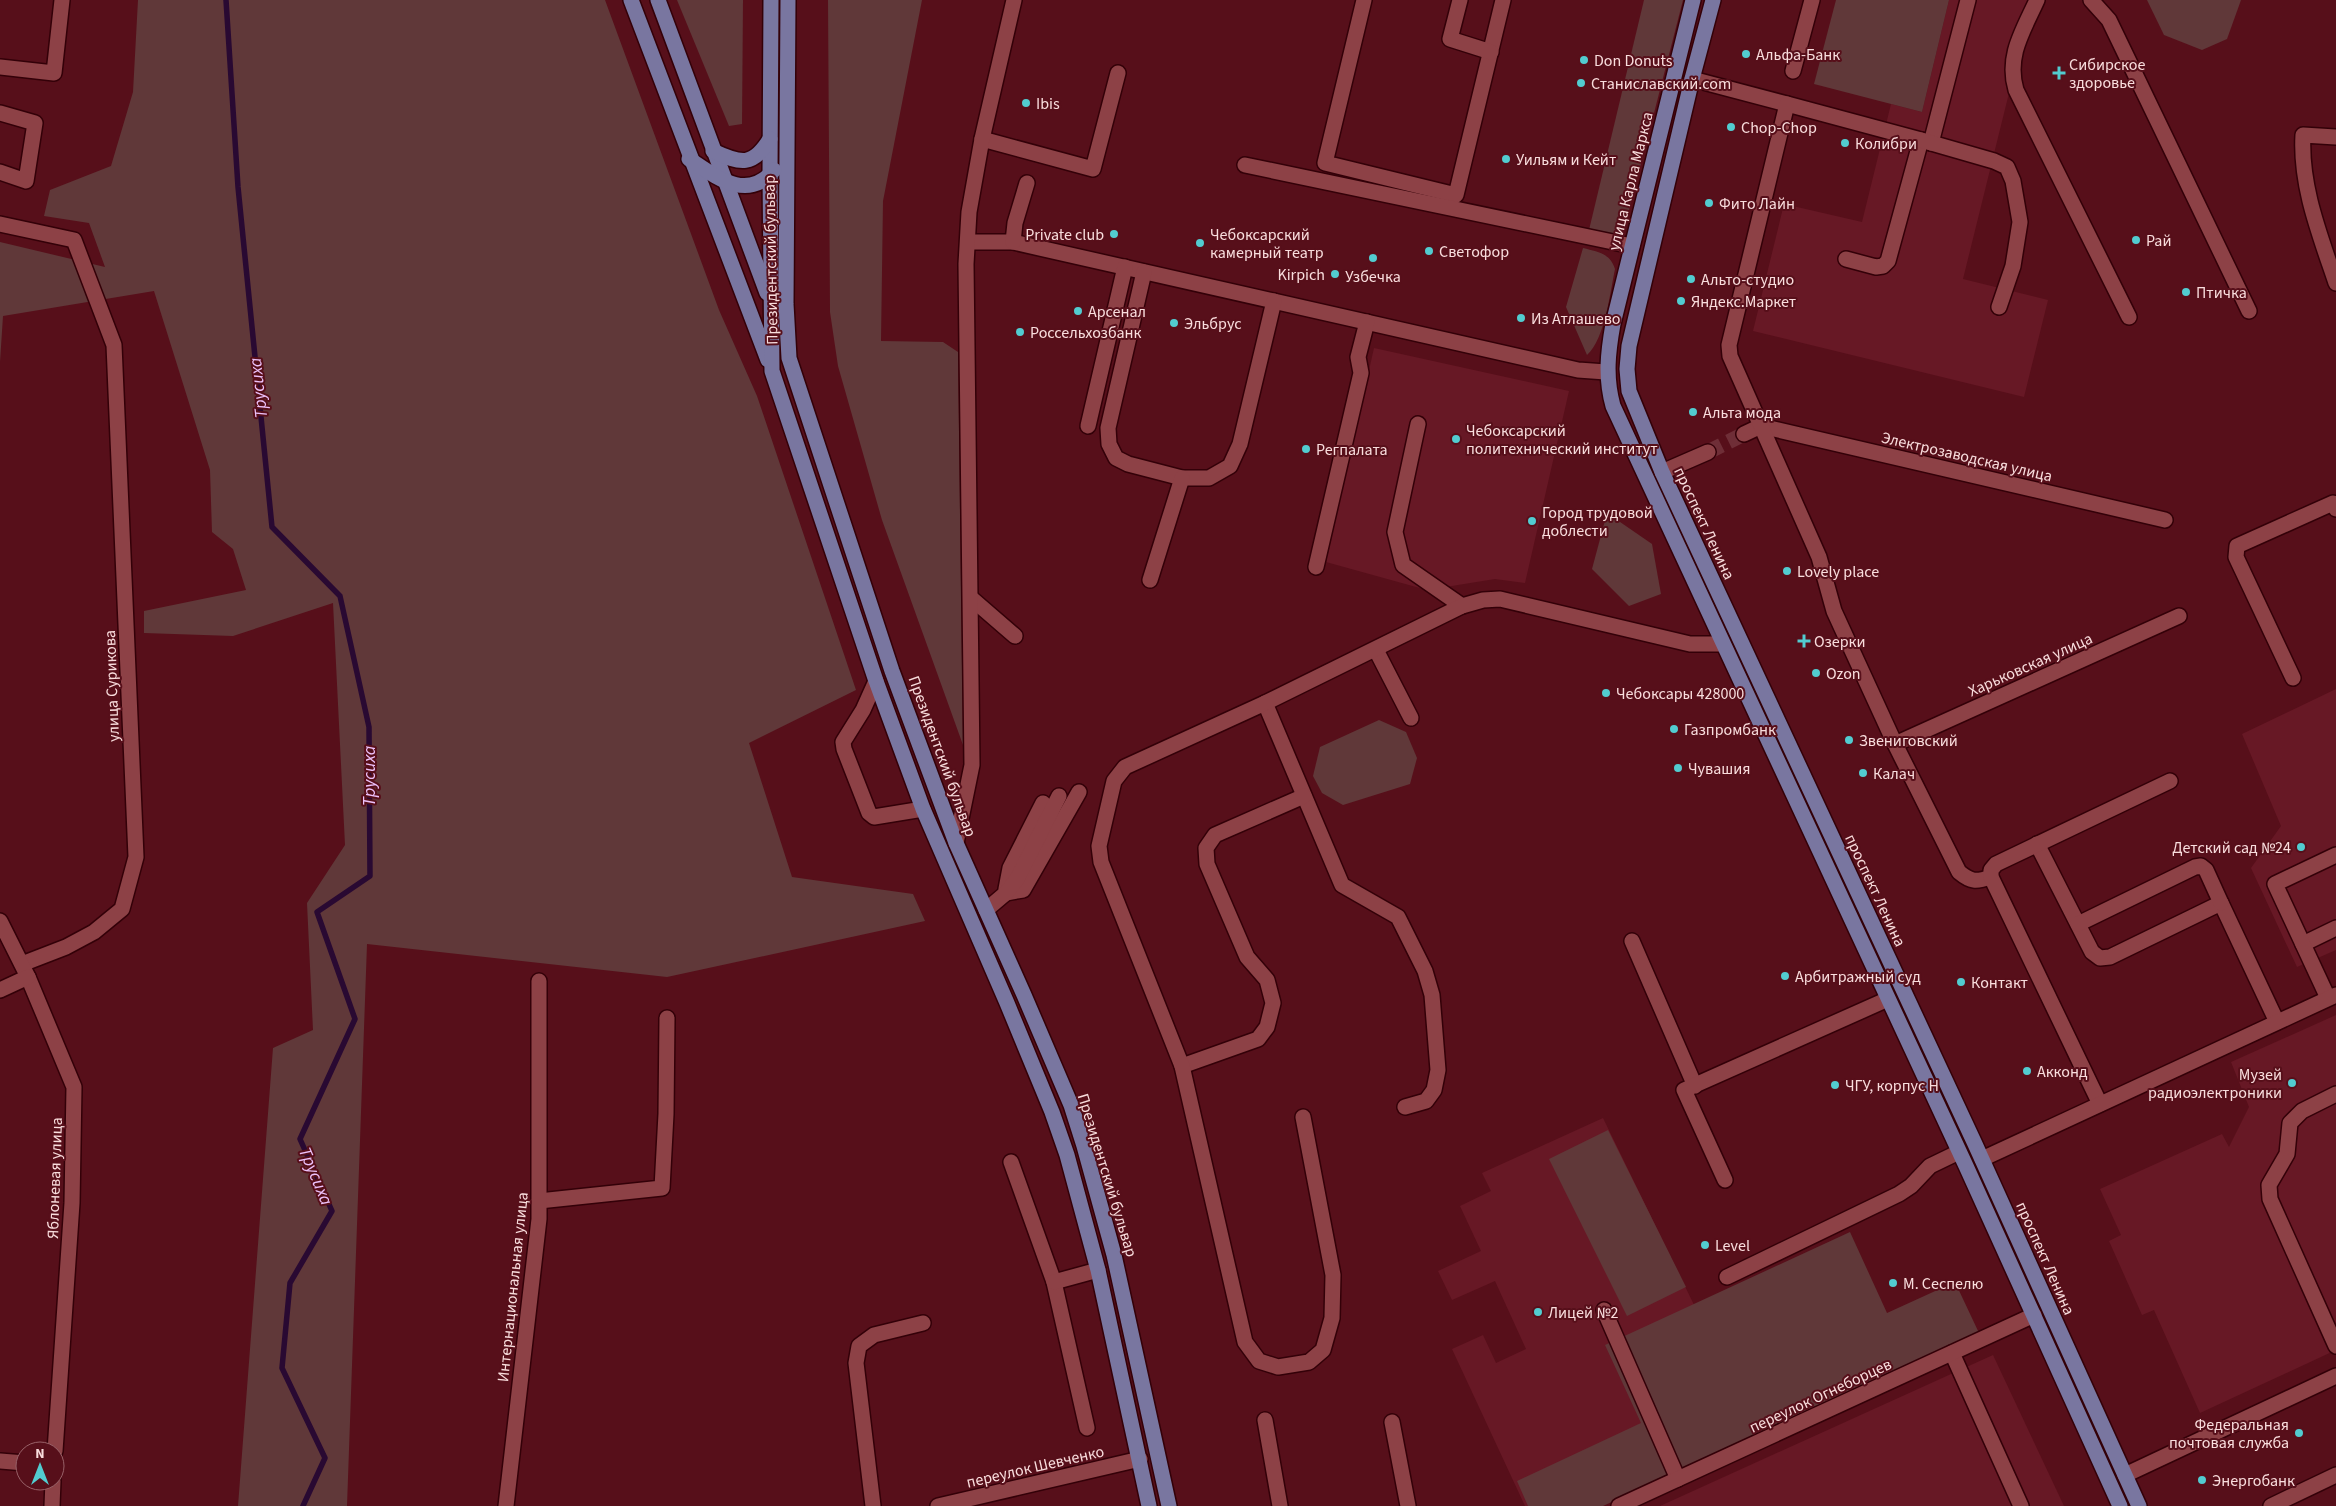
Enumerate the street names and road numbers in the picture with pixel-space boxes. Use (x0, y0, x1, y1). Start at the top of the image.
street label: улица Карла Маркса (1603, 109, 1659, 253)
street label: Президентский бульвар (759, 175, 783, 345)
street label: Электрозаводская улица (1879, 427, 2054, 487)
street label: проспект Ленина (1668, 464, 1740, 583)
street label: Харьковская улица (1965, 628, 2096, 702)
street label: улица Сурикова (99, 630, 125, 742)
street label: Президентский бульвар (903, 673, 981, 840)
street label: проспект Ленина (1839, 831, 1911, 950)
street label: Президентский бульвар (1072, 1091, 1142, 1260)
street label: Яблоневая улица (42, 1117, 68, 1239)
street label: Интернациональная улица (492, 1191, 534, 1383)
street label: проспект Ленина (2010, 1198, 2080, 1319)
street label: переулок Огнеборцев (1746, 1353, 1895, 1439)
street label: переулок Шевченко (964, 1440, 1106, 1494)

